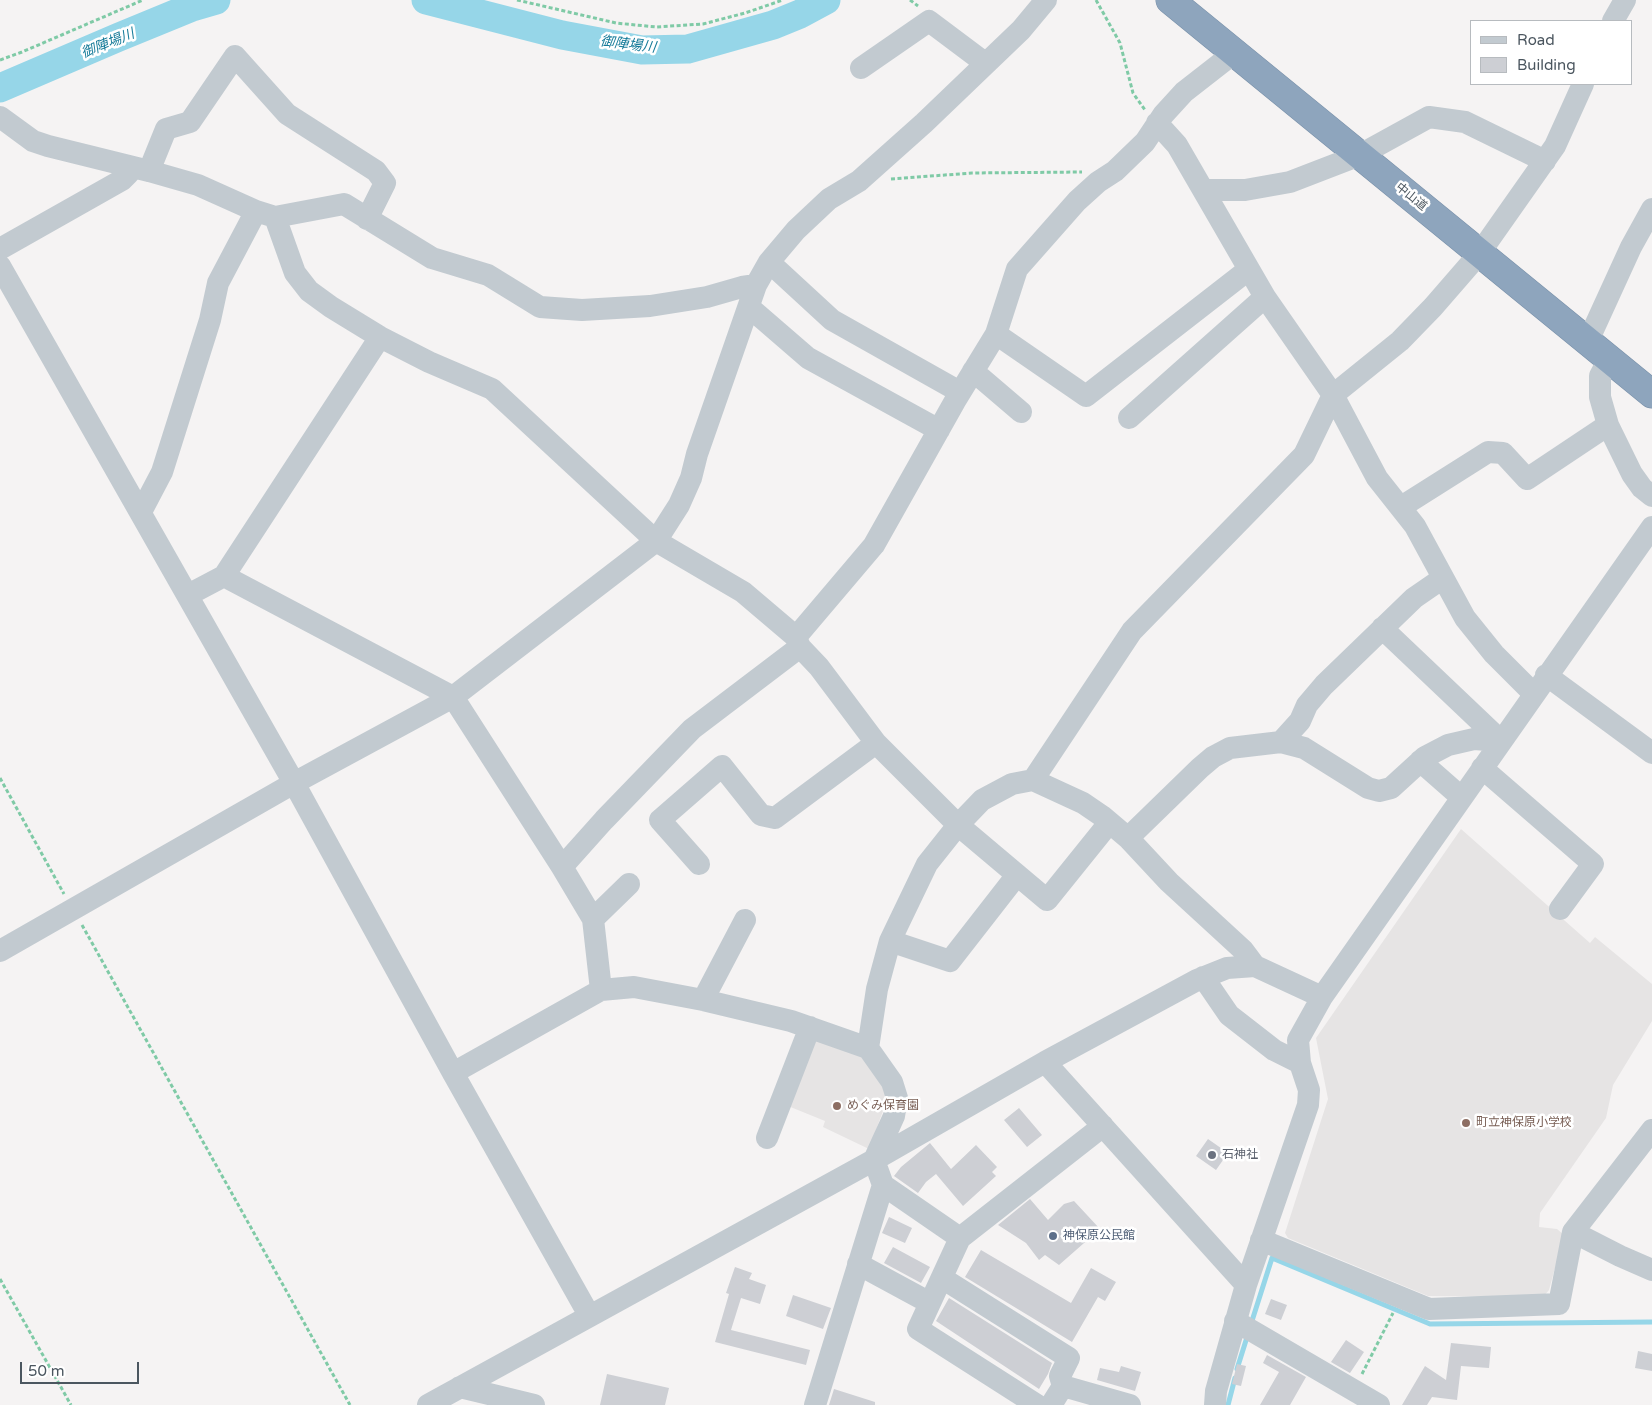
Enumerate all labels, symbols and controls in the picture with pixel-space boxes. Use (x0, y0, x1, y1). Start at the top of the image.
legend (1470, 20, 1632, 85)
water label: 御陣場川 (79, 26, 137, 62)
text: Road (1517, 31, 1555, 49)
water label: 御陣場川 (599, 33, 657, 57)
text: Building (1517, 56, 1576, 74)
street label: 中山道 (1392, 180, 1430, 214)
place label: めぐみ保育園 (847, 1099, 919, 1113)
marker: めぐみ保育園 (831, 1100, 843, 1112)
place label: 町立神保原小学校 (1476, 1116, 1572, 1130)
marker: 町立神保原小学校 (1460, 1117, 1472, 1129)
place label: 石神社 (1222, 1148, 1258, 1162)
marker: 石神社 (1206, 1149, 1218, 1161)
place label: 神保原公民館 (1063, 1229, 1135, 1243)
marker: 神保原公民館 (1047, 1230, 1059, 1242)
scale bar (22, 1352, 141, 1384)
text: 50 m (28, 1362, 65, 1380)

